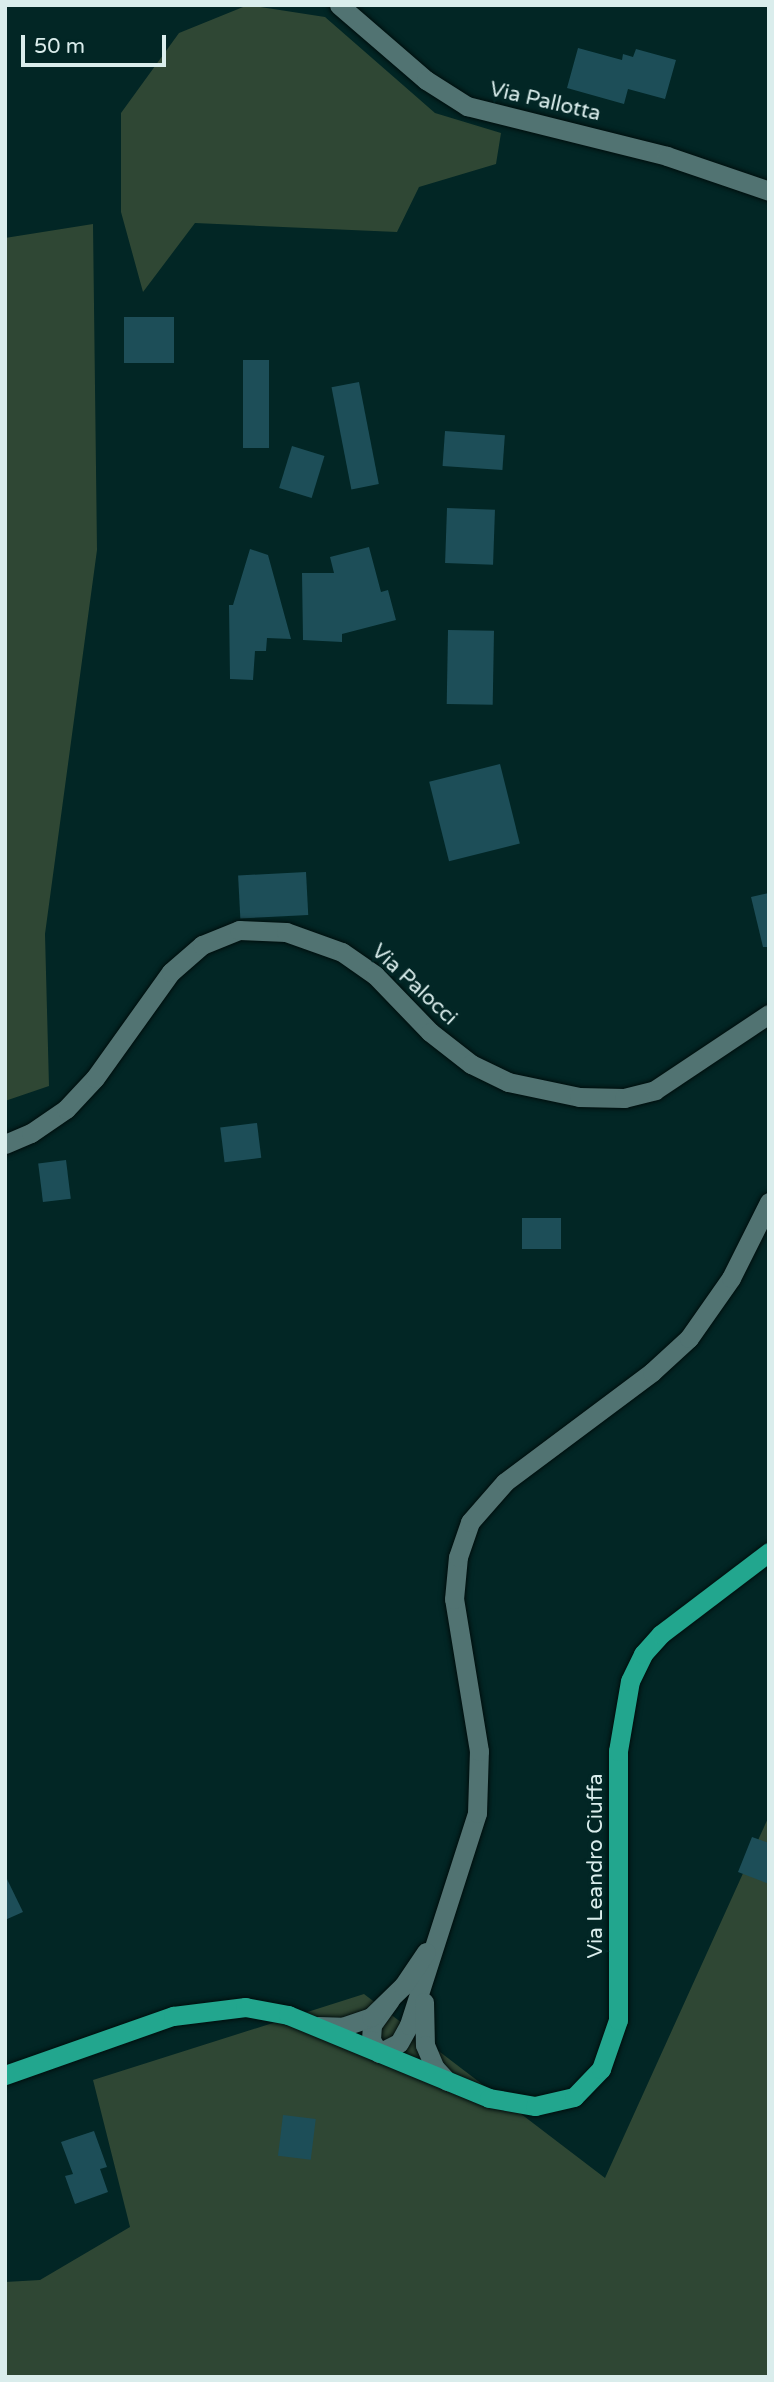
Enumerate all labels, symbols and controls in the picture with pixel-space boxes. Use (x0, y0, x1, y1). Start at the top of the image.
scale bar (24, 21, 170, 65)
text: 50 m (34, 34, 85, 59)
street label: Via Pallotta (487, 77, 603, 127)
street label: Via Palocci (366, 939, 462, 1031)
street label: Via Leandro Ciuffa (583, 1774, 609, 1958)

